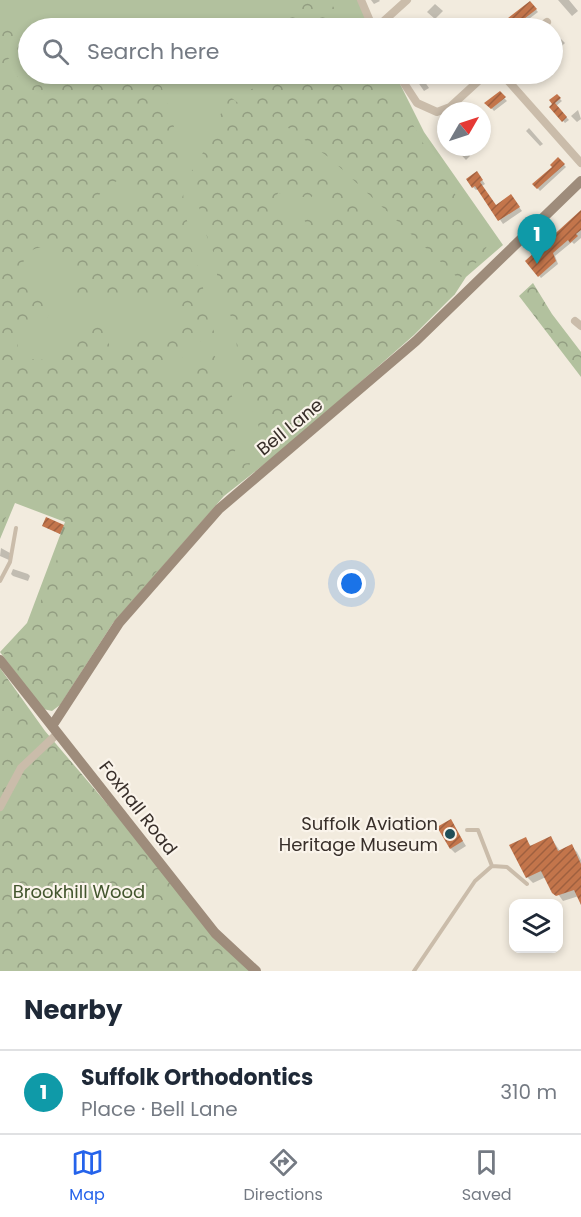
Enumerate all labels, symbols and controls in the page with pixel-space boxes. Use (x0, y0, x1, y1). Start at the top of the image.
search box (18, 18, 563, 84)
icon: search (39, 35, 72, 68)
text: Search here (87, 36, 220, 67)
north arrow (437, 102, 491, 156)
pin: 1 (518, 214, 556, 264)
street label: Bell Lane (251, 392, 328, 461)
your location (337, 569, 366, 598)
street label: Foxhall Road (94, 755, 183, 860)
place label: Suffolk Aviation Heritage Museum (279, 811, 438, 857)
marker: Suffolk Aviation Heritage Museum (443, 827, 457, 841)
park label: Brookhill Wood (13, 879, 145, 904)
map controls (509, 899, 563, 953)
button: layers (509, 899, 563, 953)
text: Nearby (24, 992, 122, 1028)
text: Suffolk Orthodontics (81, 1062, 313, 1093)
text: 1 (40, 1078, 47, 1106)
text: 310 m (500, 1078, 557, 1106)
text: Place · Bell Lane (81, 1095, 238, 1123)
tab: Map (69, 1146, 105, 1207)
tab: Directions (244, 1146, 323, 1207)
tab: Saved (462, 1146, 512, 1207)

